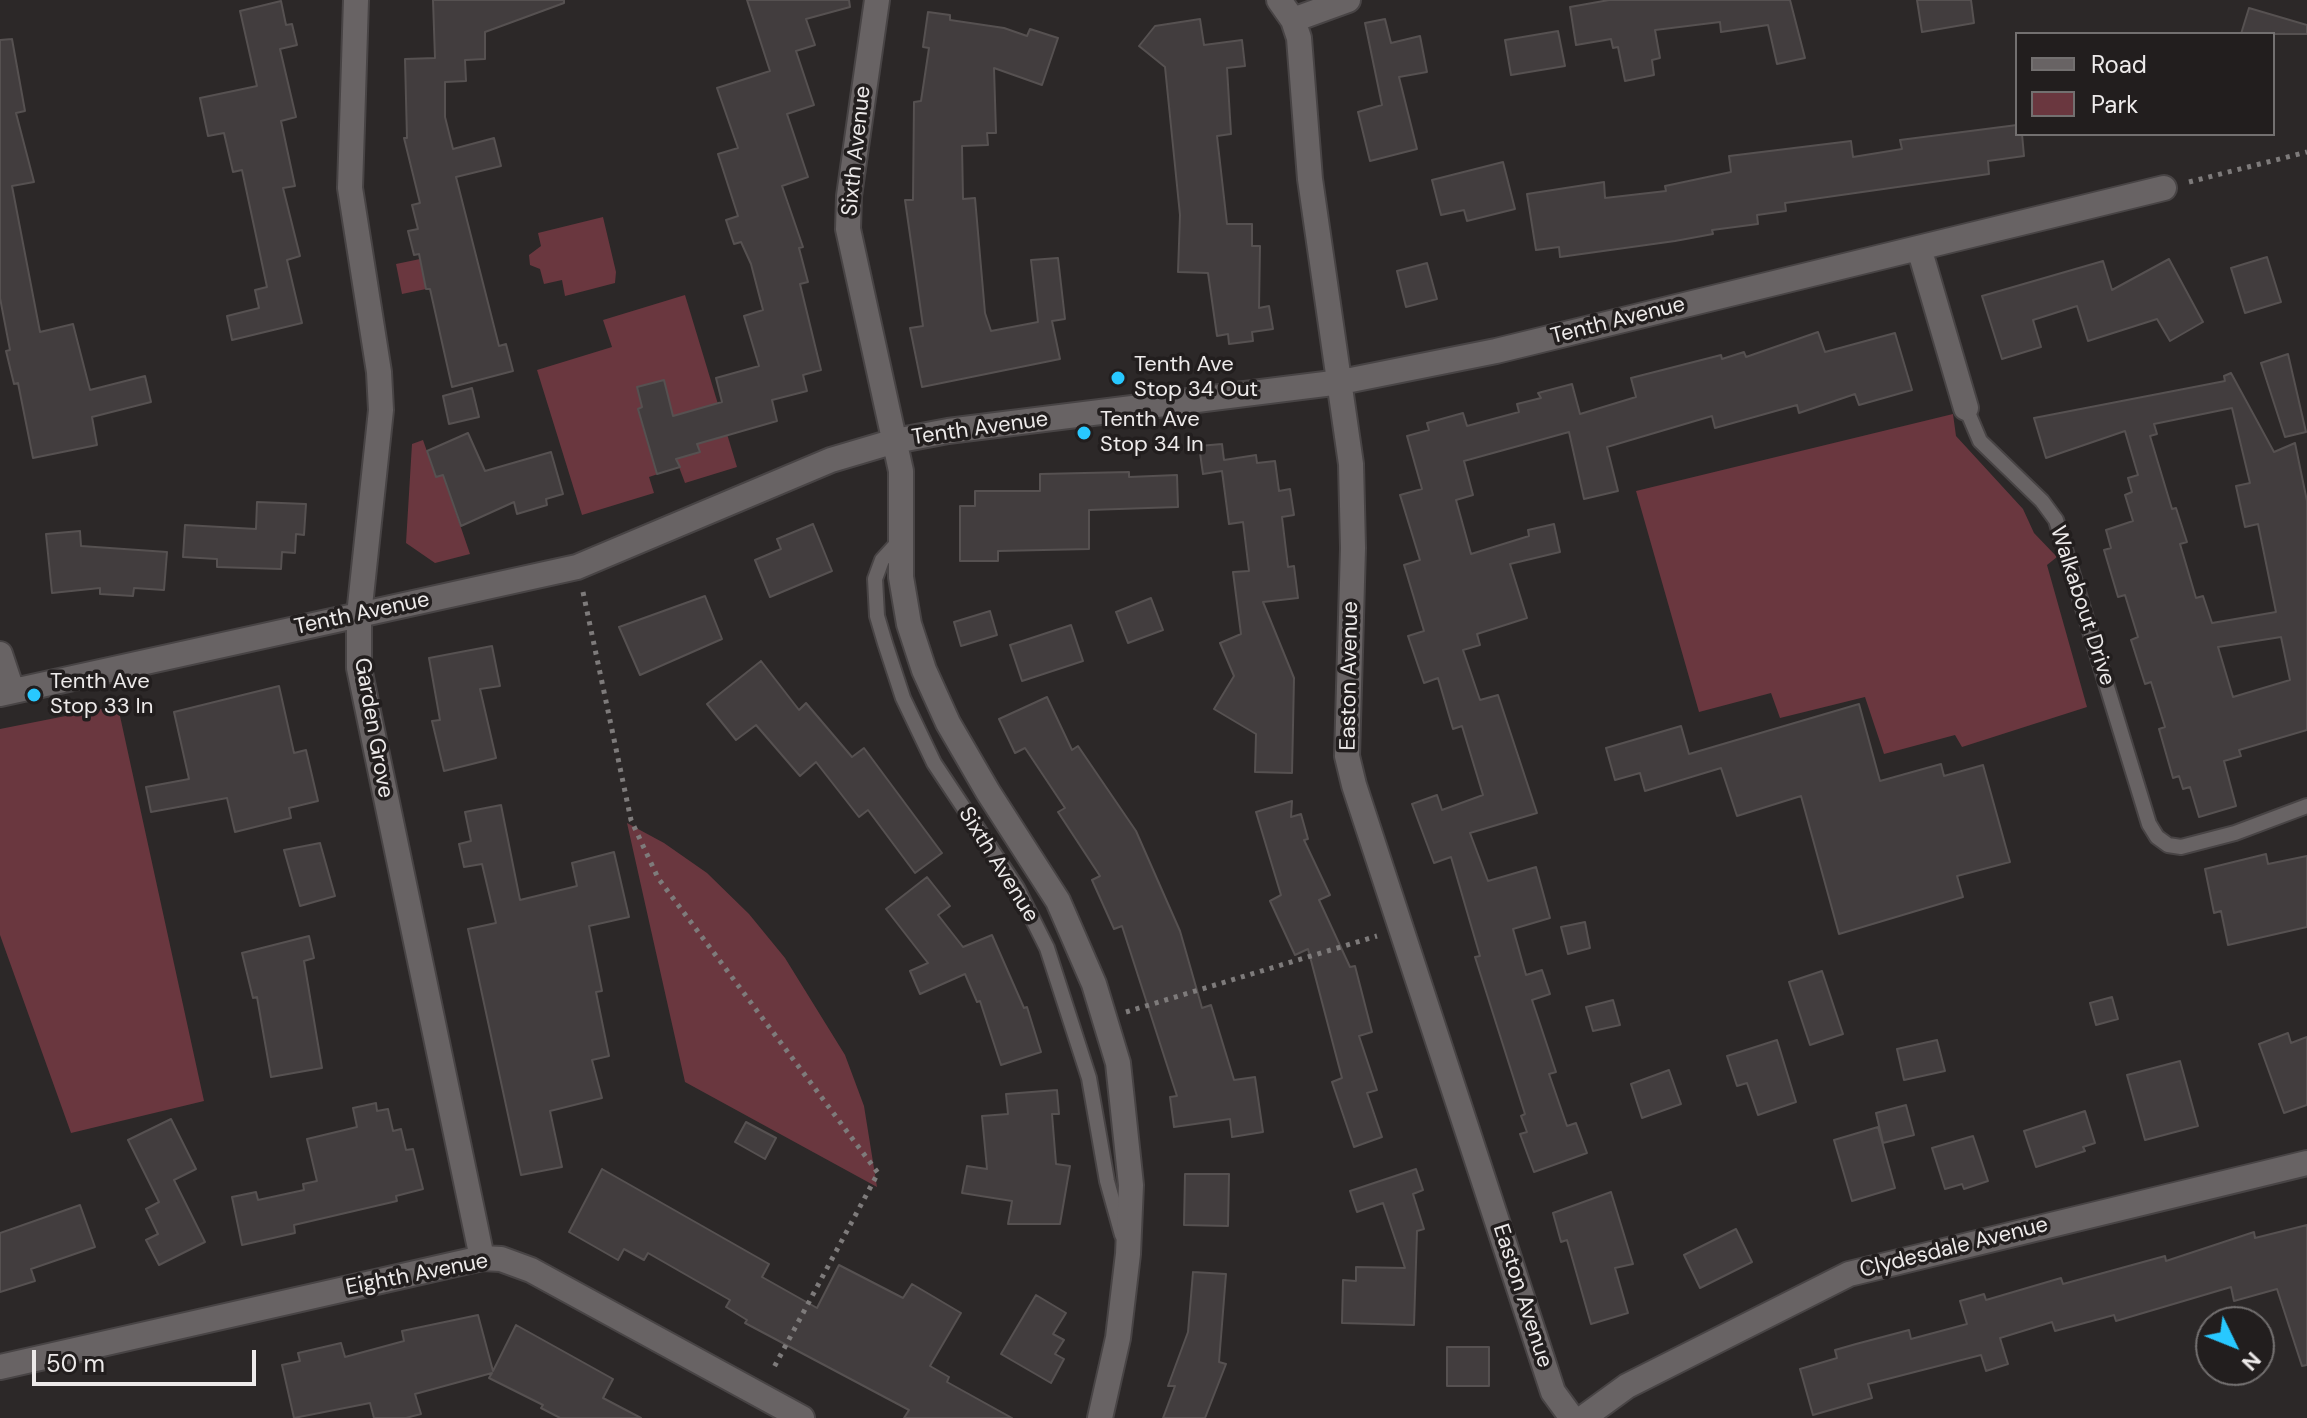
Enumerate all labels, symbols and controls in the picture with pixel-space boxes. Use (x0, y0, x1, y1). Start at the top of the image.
legend (2015, 32, 2275, 136)
text: Road (2091, 49, 2147, 80)
street label: Sixth Avenue (837, 85, 877, 217)
text: Park (2091, 89, 2138, 120)
street label: Tenth Avenue (1548, 292, 1688, 350)
place label: Tenth Ave Stop 34 Out (1134, 352, 1258, 404)
marker: Tenth Ave Stop 34 Out (1109, 369, 1127, 387)
street label: Tenth Avenue (910, 406, 1050, 452)
place label: Tenth Ave Stop 34 In (1100, 407, 1204, 458)
marker: Tenth Ave Stop 34 In (1075, 424, 1093, 442)
street label: Walkabout Drive (2044, 523, 2120, 689)
street label: Tenth Avenue (292, 587, 432, 641)
street label: Easton Avenue (1335, 601, 1365, 751)
street label: Garden Grove (348, 656, 398, 800)
place label: Tenth Ave Stop 33 In (50, 669, 153, 720)
marker: Tenth Ave Stop 33 In (25, 686, 43, 704)
street label: Sixth Avenue (952, 803, 1044, 927)
street label: Clydesdale Avenue (1857, 1212, 2051, 1284)
street label: Easton Avenue (1486, 1221, 1558, 1371)
street label: Eighth Avenue (344, 1248, 490, 1302)
north arrow (2195, 1306, 2275, 1386)
scale bar (36, 1334, 260, 1384)
text: N (2235, 1346, 2268, 1377)
text: 50 m (46, 1348, 105, 1379)

